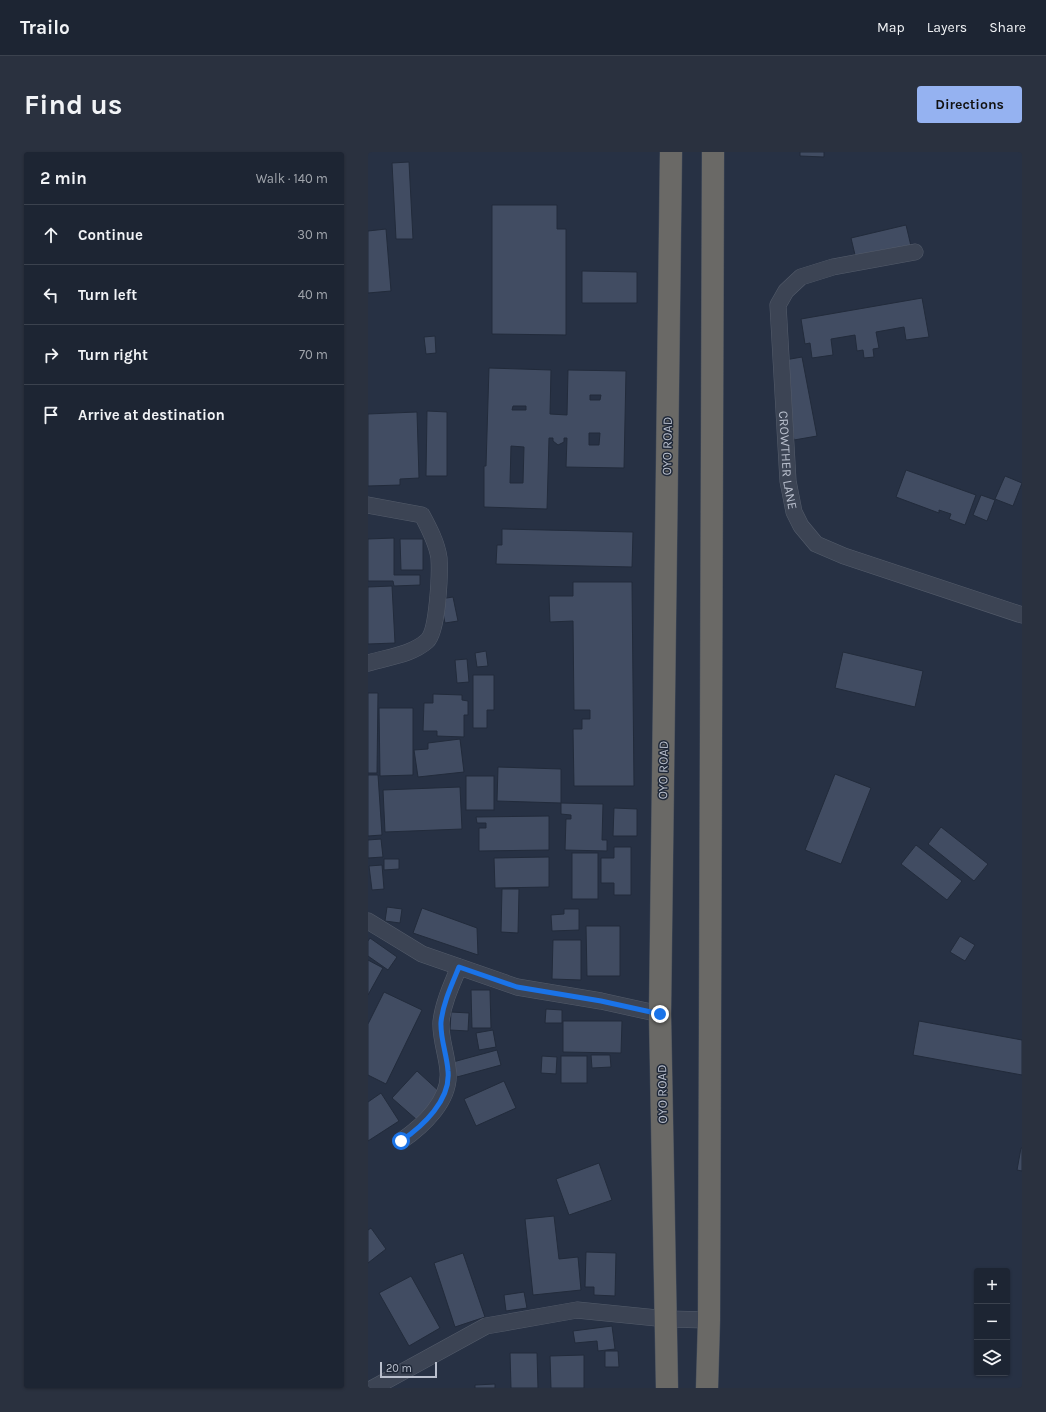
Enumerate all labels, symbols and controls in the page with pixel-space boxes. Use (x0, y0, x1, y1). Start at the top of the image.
text: Trailo (20, 17, 70, 39)
text: Map (877, 19, 905, 36)
text: Layers (927, 19, 967, 36)
text: Share (989, 19, 1026, 36)
button: Directions (917, 86, 1022, 123)
text: Find us (24, 88, 123, 121)
text: 2 min (40, 168, 87, 188)
text: Walk · 140 m (256, 171, 328, 186)
icon: ahead (40, 224, 62, 246)
text: Continue (78, 226, 143, 244)
text: 30 m (297, 227, 328, 242)
icon: left (40, 284, 62, 306)
text: Turn left (78, 286, 137, 304)
text: 40 m (298, 287, 328, 302)
icon: right (40, 344, 62, 366)
text: Turn right (78, 346, 148, 364)
text: 70 m (299, 347, 328, 362)
icon: arrive (40, 404, 62, 426)
text: Arrive at destination (78, 406, 225, 424)
street label: CROWTHER LANE (777, 410, 801, 511)
street label: OYO ROAD (659, 416, 675, 476)
street label: OYO ROAD (655, 740, 671, 800)
route end (651, 1005, 669, 1023)
street label: OYO ROAD (654, 1064, 670, 1124)
route start (392, 1132, 410, 1150)
map controls (974, 1268, 1010, 1376)
button: + (974, 1268, 1010, 1304)
button: − (974, 1304, 1010, 1340)
button: layers (974, 1340, 1010, 1376)
scale bar (380, 1360, 437, 1379)
text: 20 m (386, 1362, 412, 1375)

